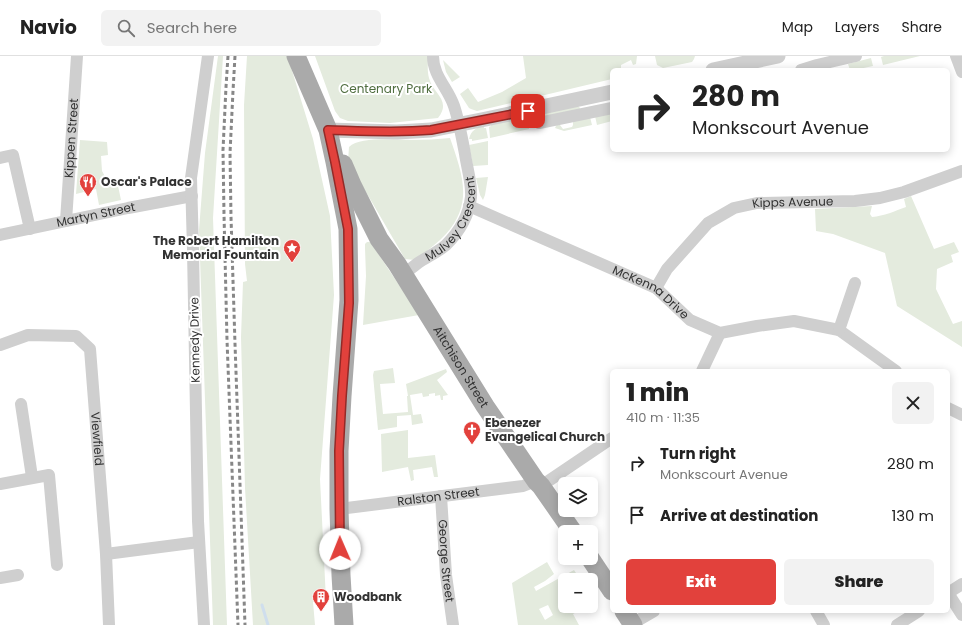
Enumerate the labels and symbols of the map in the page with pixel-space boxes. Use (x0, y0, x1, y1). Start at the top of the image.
park label: Centenary Park (340, 80, 433, 97)
pin (511, 94, 545, 128)
street label: Kippen Street (60, 98, 82, 179)
restaurant icon: Oscar's Palace (78, 172, 98, 197)
place label: Oscar's Palace (101, 173, 192, 190)
street label: Mulvey Crescent (422, 175, 479, 265)
street label: Kipps Avenue (751, 192, 834, 212)
street label: Martyn Street (55, 198, 137, 231)
place label: The Robert Hamilton Memorial Fountain (153, 232, 279, 263)
place icon: The Robert Hamilton Memorial Fountain (282, 238, 302, 263)
street label: McKenna Drive (610, 261, 693, 323)
street label: Kennedy Drive (185, 297, 204, 383)
street label: Aitchison Street (429, 322, 493, 411)
street label: Viewfield (87, 411, 108, 466)
place label: Ebenezer Evangelical Church (485, 414, 605, 445)
church icon: Ebenezer Evangelical Church (462, 420, 482, 445)
street label: Ralston Street (396, 483, 480, 510)
street label: George Street (435, 519, 459, 603)
position arrow (319, 528, 361, 570)
building icon: Woodbank (311, 587, 331, 612)
place label: Woodbank (334, 588, 402, 605)

